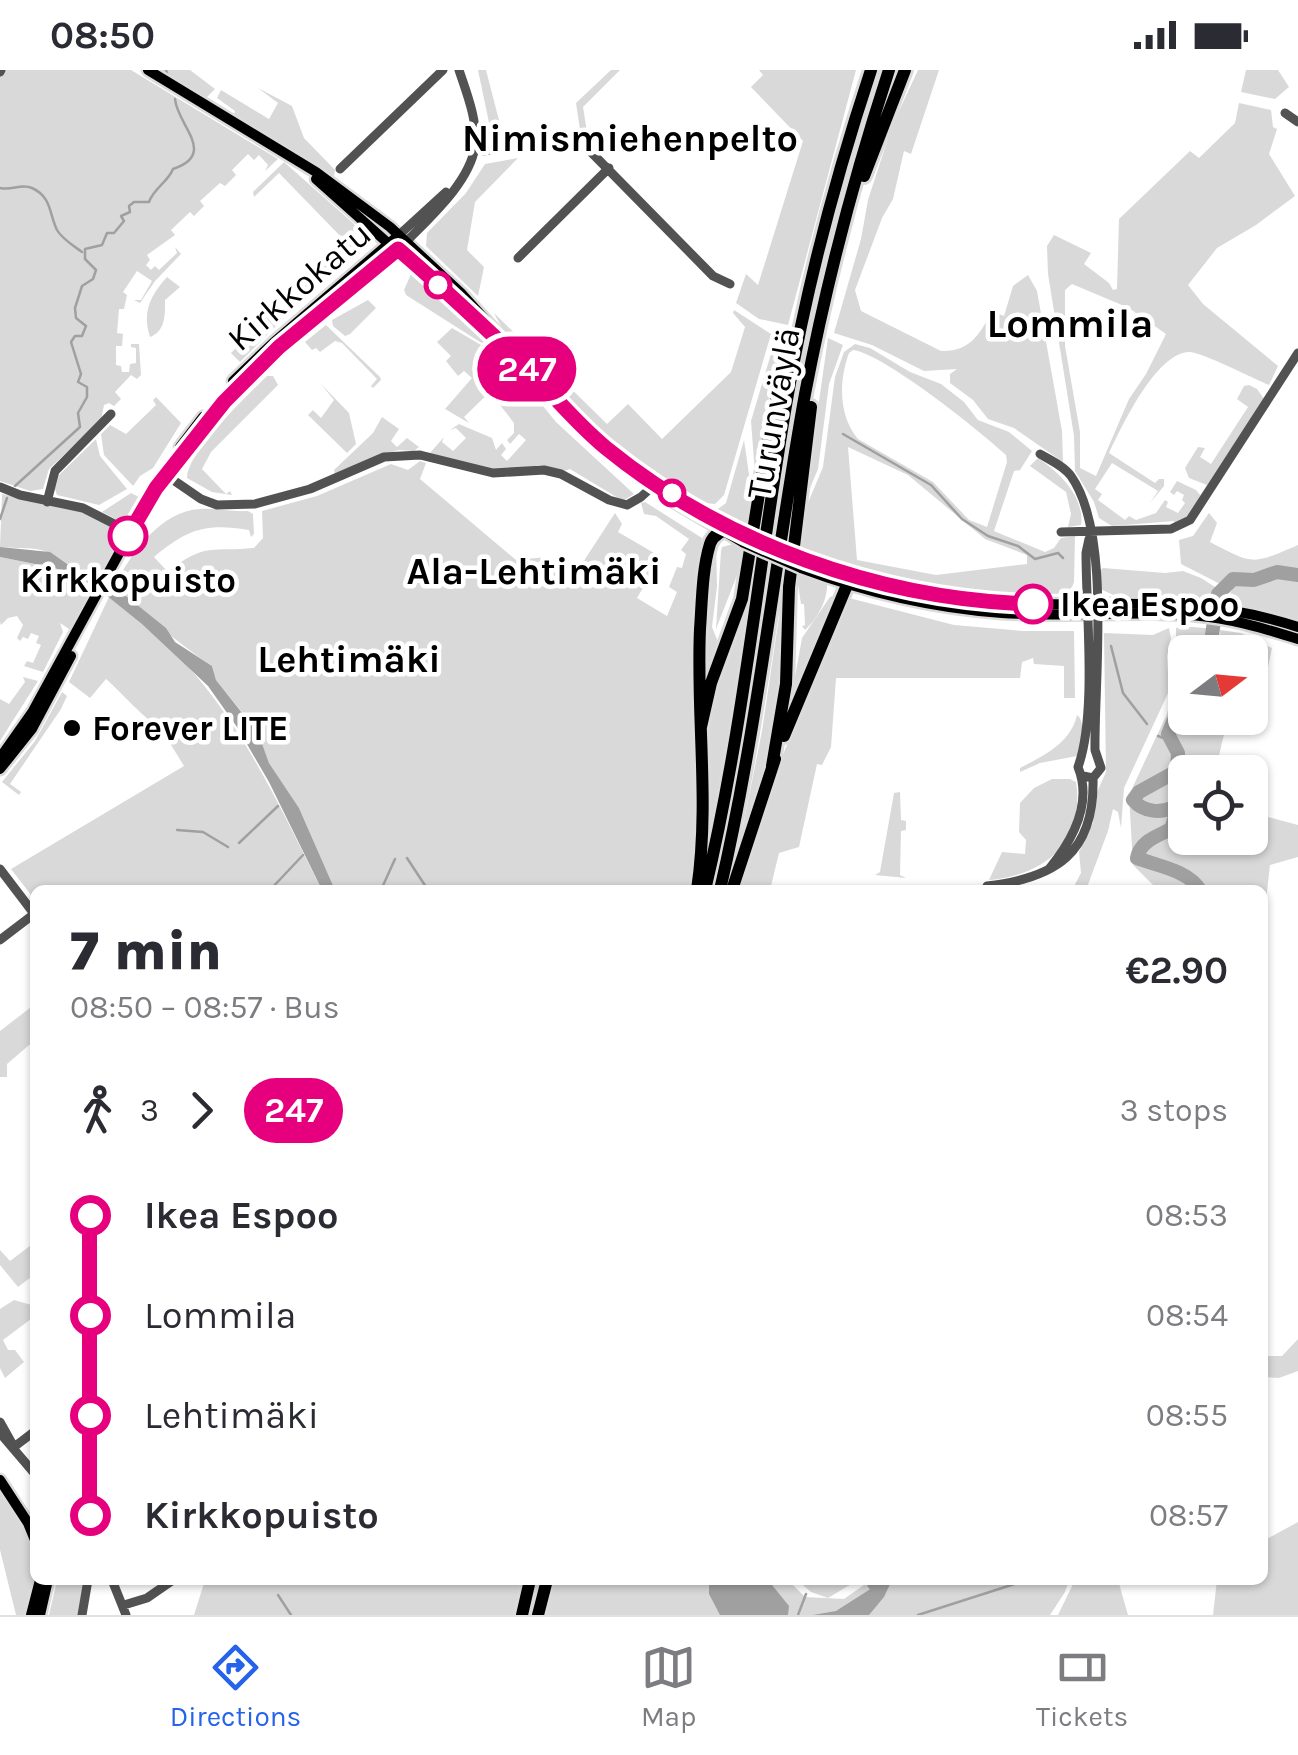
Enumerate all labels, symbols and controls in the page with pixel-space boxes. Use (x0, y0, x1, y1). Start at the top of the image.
text: 08:50 (50, 13, 155, 58)
district label: Nimismiehenpelto (462, 116, 798, 161)
street label: Kirkkokatu (219, 213, 379, 360)
unlabelled marker (425, 272, 451, 298)
district label: Lommila (986, 300, 1154, 347)
street label: Turunväylä (738, 324, 809, 502)
line badge: 247 (470, 336, 584, 402)
text: 247 (497, 349, 557, 390)
unlabelled marker (659, 480, 685, 506)
marker: Kirkkopuisto (109, 517, 147, 555)
district label: Ala-Lehtimäki (406, 549, 662, 594)
place label: Kirkkopuisto (20, 560, 236, 601)
place label: Ikea Espoo (1060, 584, 1239, 625)
marker: Ikea Espoo (1014, 585, 1052, 623)
north arrow (1168, 635, 1268, 735)
map controls (1168, 635, 1268, 855)
district label: Lehtimäki (257, 637, 441, 682)
place label: Forever LITE (92, 708, 289, 749)
marker: Forever LITE (61, 717, 83, 739)
button: locate (1168, 755, 1268, 855)
text: 7 min (70, 919, 222, 983)
text: €2.90 (1126, 948, 1228, 993)
text: 08:50 – 08:57 · Bus (70, 989, 340, 1026)
icon: walk (70, 1083, 125, 1138)
icon: forward (174, 1083, 229, 1138)
text: 247 (264, 1090, 323, 1131)
text: 3 (140, 1092, 159, 1129)
text: 3 stops (1120, 1092, 1228, 1129)
text: Ikea Espoo (144, 1193, 339, 1238)
text: 08:53 (1145, 1197, 1228, 1234)
text: Lommila (144, 1293, 297, 1338)
text: 08:54 (1146, 1297, 1228, 1334)
text: Lehtimäki (144, 1393, 319, 1438)
text: 08:55 (1146, 1397, 1228, 1434)
text: Kirkkopuisto (144, 1493, 379, 1538)
text: 08:57 (1149, 1497, 1228, 1534)
tab: Directions (170, 1640, 301, 1733)
tab: Map (641, 1640, 696, 1733)
tab: Tickets (1036, 1640, 1128, 1733)

